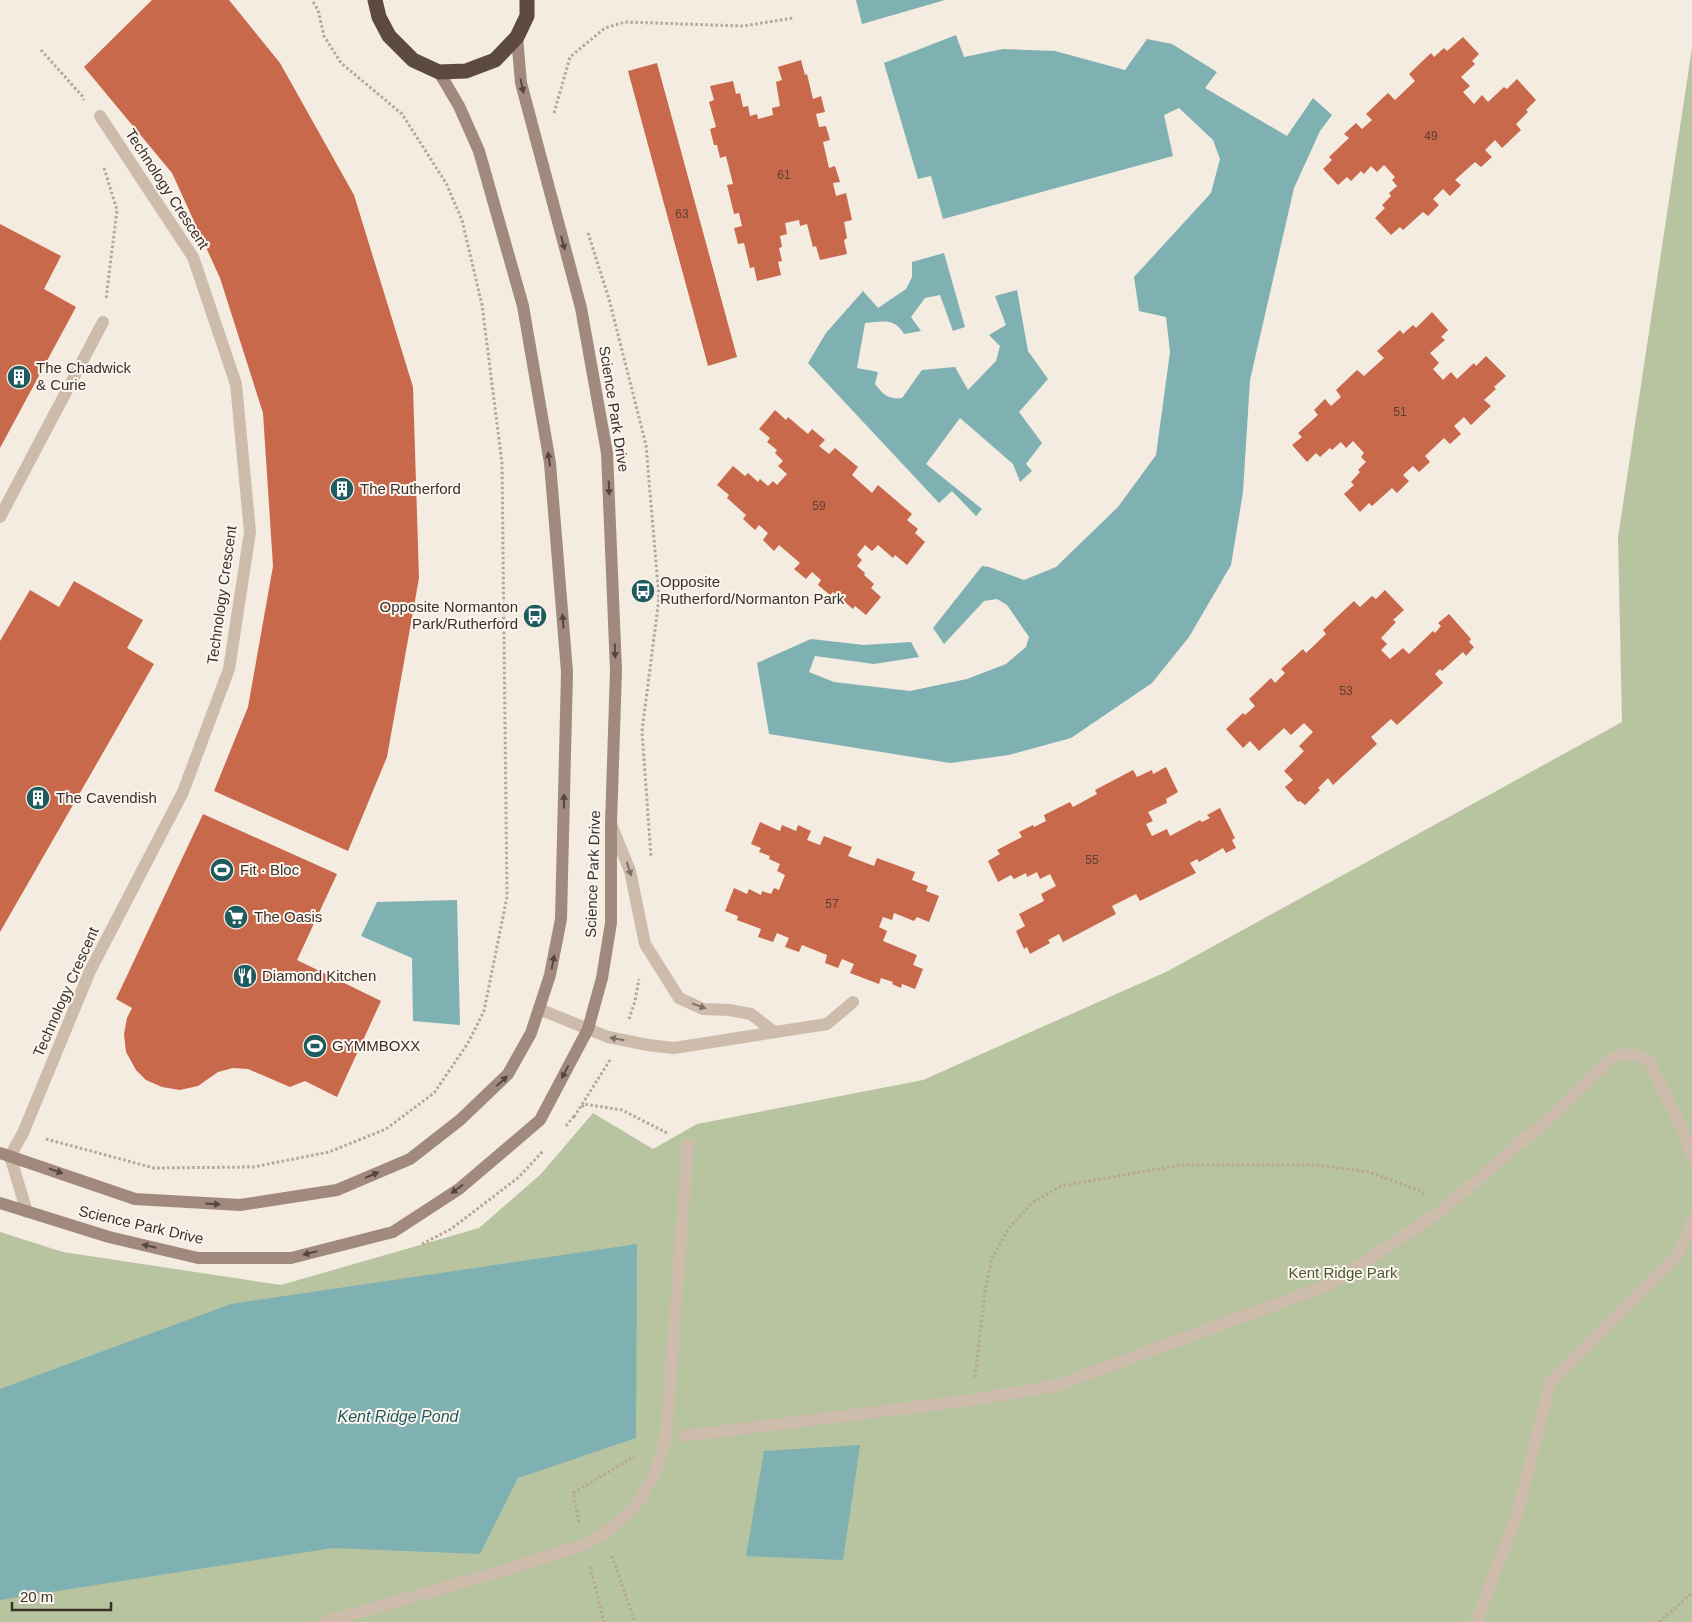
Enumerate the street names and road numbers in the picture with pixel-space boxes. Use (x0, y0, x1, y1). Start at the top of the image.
street label: Technology Crescent (122, 125, 213, 253)
street label: Science Park Drive (596, 345, 633, 473)
street label: Technology Crescent (203, 524, 240, 665)
street label: Science Park Drive (582, 810, 603, 938)
street label: Technology Crescent (29, 924, 102, 1059)
street label: Science Park Drive (77, 1202, 205, 1247)

